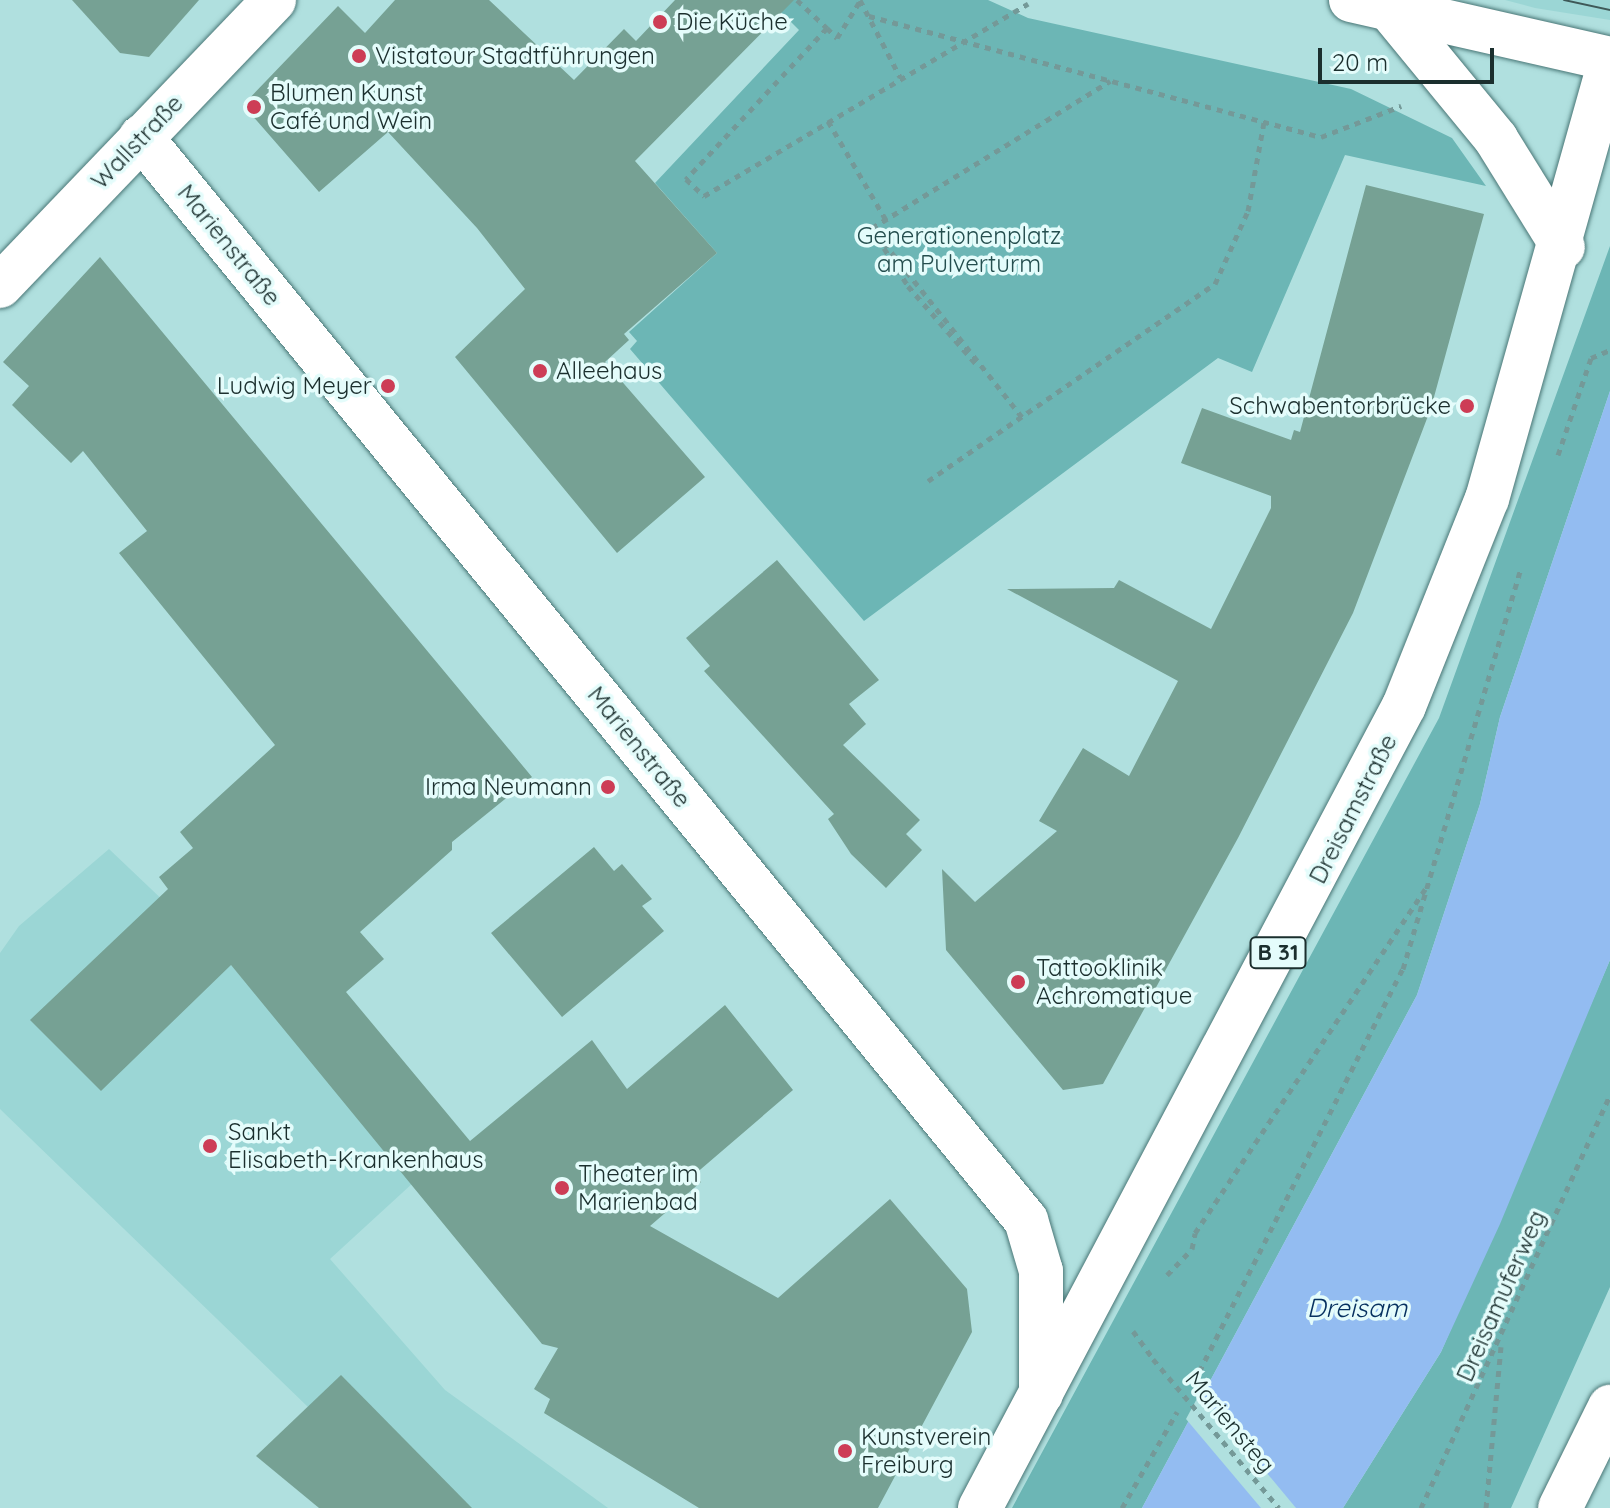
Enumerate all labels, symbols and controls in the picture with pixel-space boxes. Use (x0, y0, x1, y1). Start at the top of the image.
place label: Die Küche (676, 8, 788, 36)
marker: Die Küche (651, 13, 669, 31)
scale bar (1322, 32, 1498, 82)
place label: Vistatour Stadtführungen (375, 42, 655, 70)
marker: Vistatour Stadtführungen (350, 47, 368, 65)
text: 20 m (1332, 47, 1388, 77)
place label: Blumen Kunst Café und Wein (270, 79, 432, 135)
street label: Wallstraße (85, 89, 189, 195)
marker: Blumen Kunst Café und Wein (245, 98, 263, 116)
street label: Marienstraße (171, 179, 287, 311)
park label: Generationenplatz am Pulverturm (857, 222, 1061, 278)
place label: Alleehaus (556, 357, 662, 385)
marker: Alleehaus (531, 362, 549, 380)
place label: Ludwig Meyer (217, 372, 372, 400)
marker: Ludwig Meyer (379, 377, 397, 395)
place label: Schwabentorbrücke (1229, 392, 1451, 420)
marker: Schwabentorbrücke (1458, 397, 1476, 415)
street label: Marienstraße (581, 681, 697, 813)
street label: Dreisamstraße (1303, 730, 1403, 888)
place label: Irma Neumann (425, 773, 592, 801)
marker: Irma Neumann (599, 778, 617, 796)
road number: B 31 (1248, 935, 1308, 971)
place label: Tattooklinik Achromatique (1036, 954, 1192, 1010)
marker: Tattooklinik Achromatique (1007, 971, 1029, 993)
place label: Sankt Elisabeth-Krankenhaus (228, 1118, 483, 1174)
marker: Sankt Elisabeth-Krankenhaus (199, 1135, 221, 1157)
place label: Theater im Marienbad (578, 1160, 699, 1216)
marker: Theater im Marienbad (553, 1179, 571, 1197)
street label: Dreisamuferweg (1450, 1206, 1552, 1386)
water label: Dreisam (1307, 1292, 1407, 1324)
street label: Mariensteg (1179, 1365, 1281, 1479)
place label: Kunstverein Freiburg (861, 1423, 991, 1479)
marker: Kunstverein Freiburg (836, 1442, 854, 1460)

